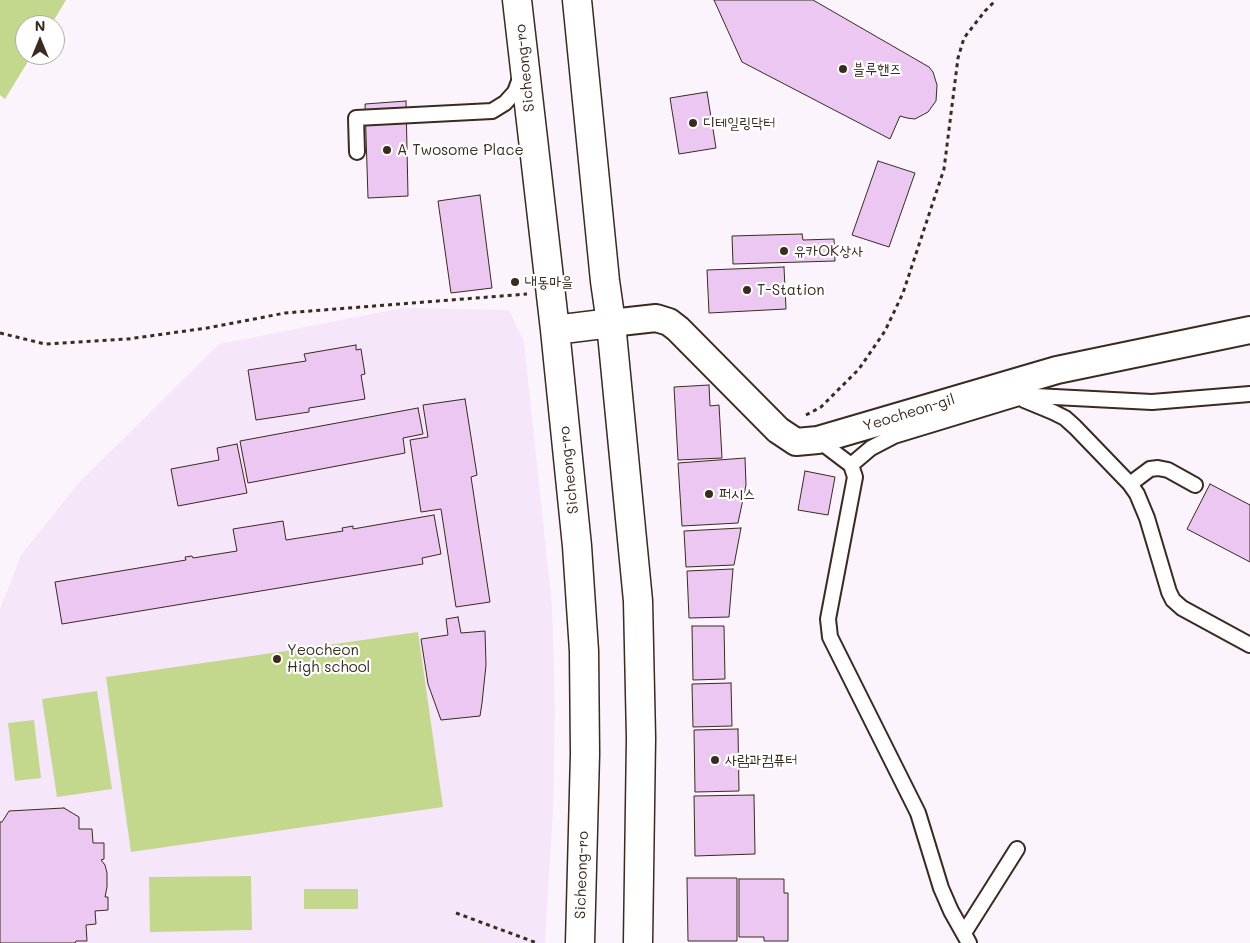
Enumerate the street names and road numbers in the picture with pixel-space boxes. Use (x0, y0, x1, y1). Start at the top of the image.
street label: Sicheong-ro (511, 23, 539, 113)
street label: Yeocheon-gil (861, 390, 957, 436)
street label: Sicheong-ro (555, 425, 583, 515)
street label: Sicheong-ro (571, 831, 593, 919)

